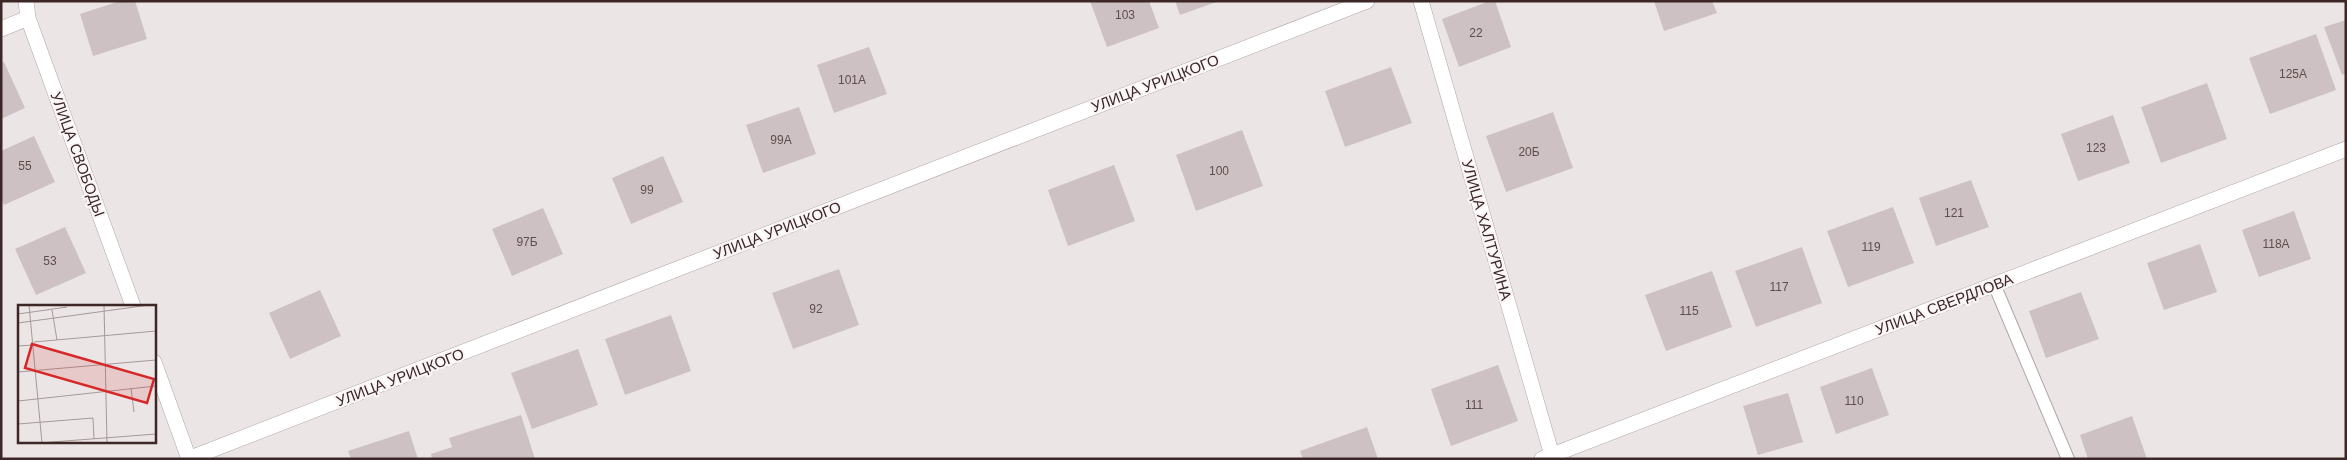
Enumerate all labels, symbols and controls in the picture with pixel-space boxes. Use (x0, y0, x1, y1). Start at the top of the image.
house number: 103 (1115, 8, 1135, 22)
house number: 22 (1469, 26, 1483, 40)
street label: УЛИЦА УРИЦКОГО (1089, 51, 1221, 115)
house number: 125А (2279, 67, 2307, 81)
house number: 101А (838, 73, 866, 87)
street label: УЛИЦА СВОБОДЫ (48, 89, 108, 219)
house number: 99А (770, 133, 792, 147)
house number: 123 (2086, 141, 2106, 155)
house number: 20Б (1518, 145, 1540, 159)
street label: УЛИЦА ХАЛТУРИНА (1459, 158, 1515, 302)
house number: 55 (18, 159, 32, 173)
house number: 100 (1209, 164, 1229, 178)
house number: 99 (640, 183, 654, 197)
street label: УЛИЦА УРИЦКОГО (711, 198, 843, 262)
house number: 121 (1944, 206, 1964, 220)
house number: 97Б (516, 235, 538, 249)
house number: 118А (2262, 237, 2290, 251)
house number: 119 (1861, 240, 1881, 254)
house number: 53 (43, 254, 57, 268)
street label: УЛИЦА СВЕРДЛОВА (1873, 270, 2015, 338)
house number: 117 (1769, 280, 1789, 294)
house number: 92 (809, 302, 823, 316)
house number: 115 (1679, 304, 1699, 318)
inset map (18, 305, 155, 442)
street label: УЛИЦА УРИЦКОГО (334, 345, 466, 409)
house number: 110 (1844, 394, 1864, 408)
house number: 111 (1465, 398, 1483, 412)

